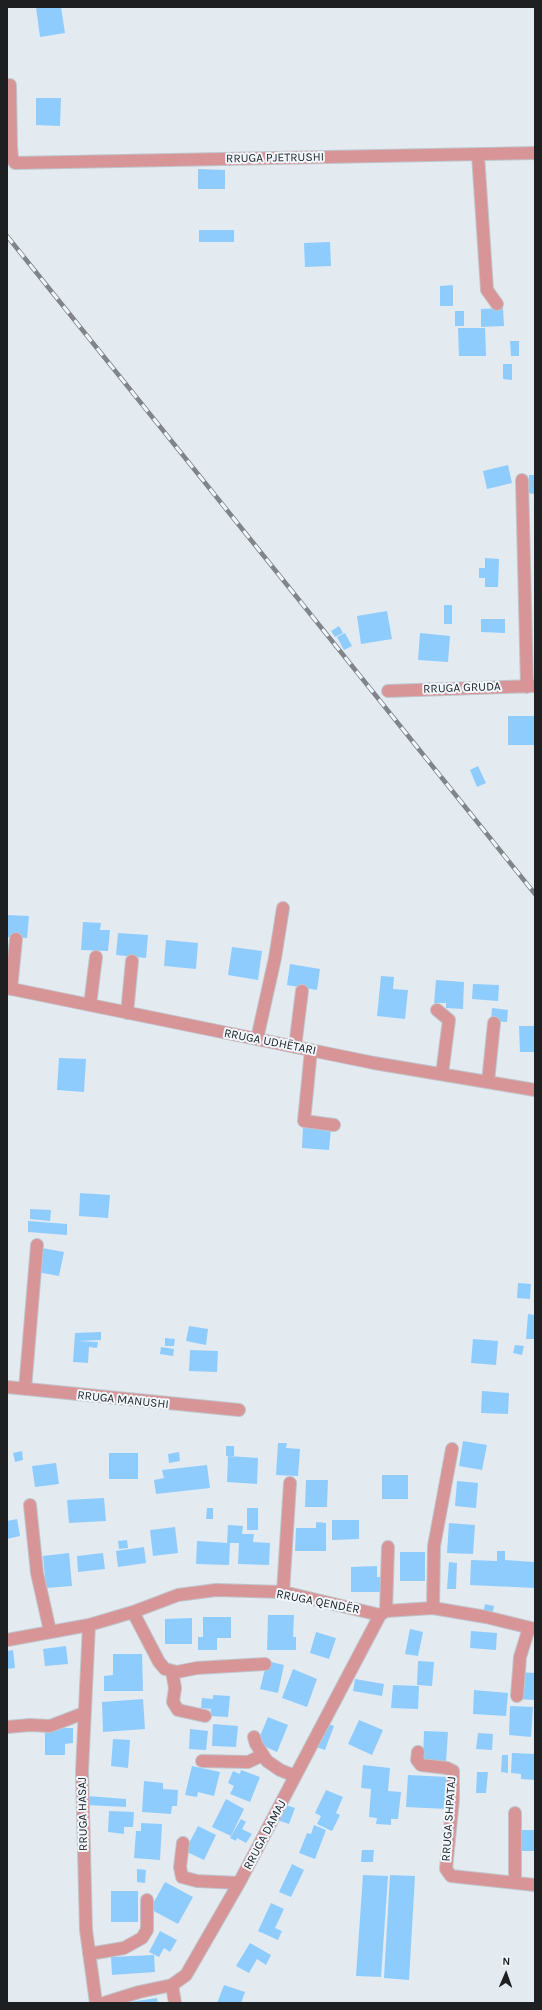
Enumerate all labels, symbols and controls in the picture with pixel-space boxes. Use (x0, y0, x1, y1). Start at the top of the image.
street label: RRUGA PJETRUSHI (226, 150, 324, 166)
street label: RRUGA GRUDA (423, 679, 501, 697)
street label: RRUGA UDHËTARI (223, 1026, 317, 1058)
street label: RRUGA MANUSHI (77, 1388, 169, 1412)
street label: RRUGA QENDËR (275, 1587, 361, 1617)
street label: RRUGA SHPATAJ (439, 1776, 459, 1862)
street label: RRUGA HASAJ (75, 1777, 91, 1851)
street label: RRUGA DAMAJ (241, 1798, 289, 1872)
north arrow (486, 1954, 526, 1994)
text: N (502, 1955, 511, 1968)

